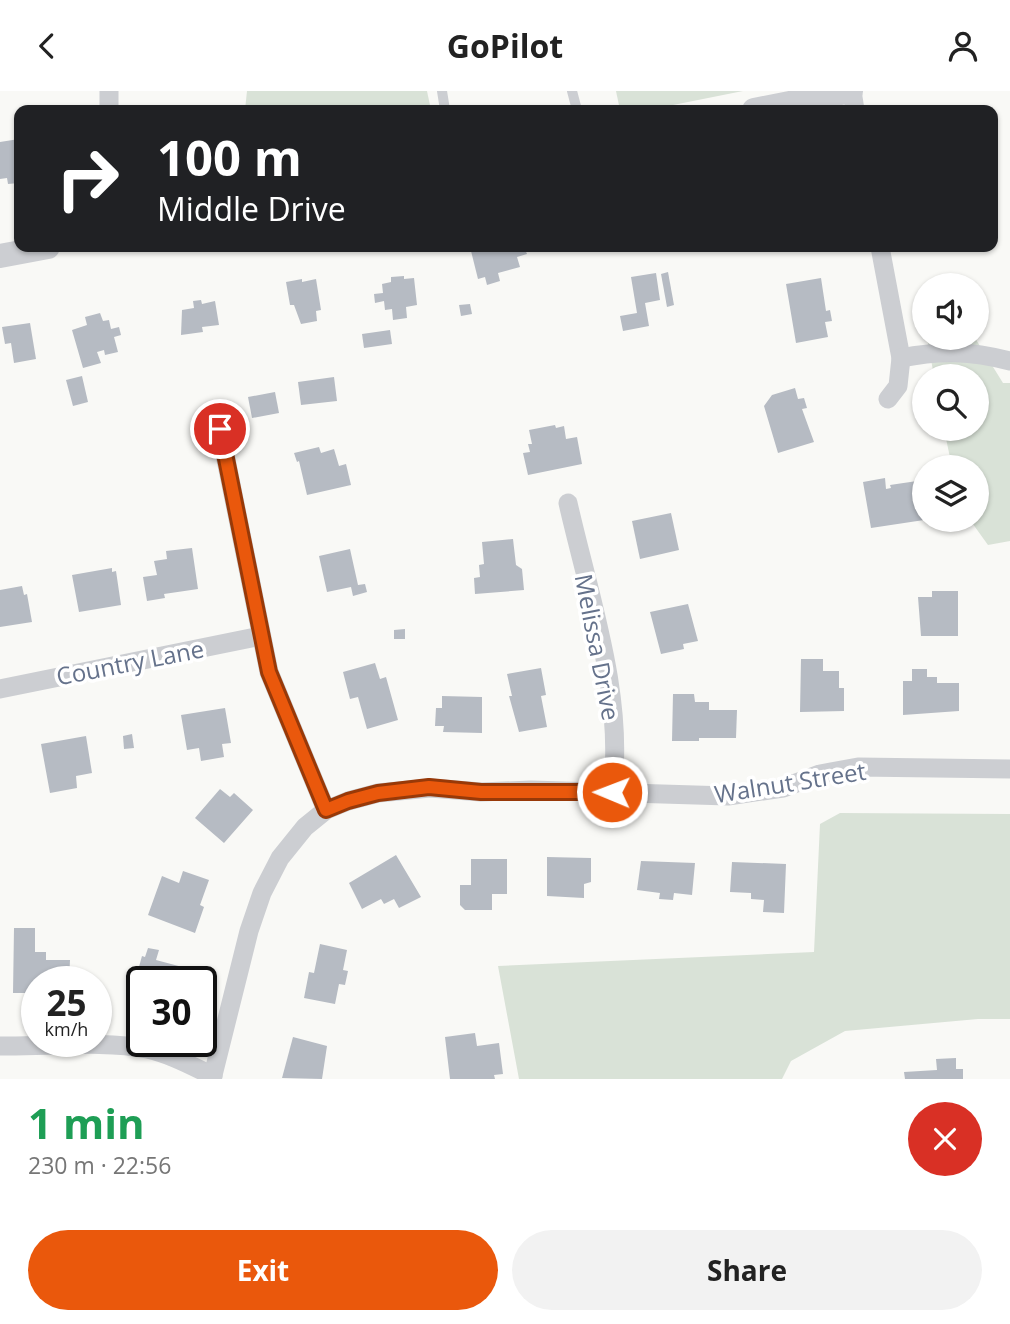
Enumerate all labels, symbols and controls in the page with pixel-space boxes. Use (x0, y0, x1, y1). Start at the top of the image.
text: GoPilot (447, 24, 563, 67)
icon: back (28, 27, 66, 65)
icon: person (944, 27, 982, 65)
text: 100 m (157, 124, 302, 190)
icon: right (42, 133, 133, 224)
text: Middle Drive (157, 187, 346, 230)
map controls (912, 273, 989, 532)
button: sound (912, 273, 989, 350)
button: search (912, 364, 989, 441)
pin (190, 399, 250, 459)
icon: arrive (201, 410, 239, 448)
button: layers (912, 455, 989, 532)
street label: Melissa Drive (568, 571, 628, 723)
street label: Country Lane (53, 632, 207, 692)
street label: Walnut Street (712, 754, 868, 810)
position arrow (575, 755, 649, 829)
speed limit sign: 30 (126, 966, 217, 1057)
text: 25 (46, 979, 87, 1026)
text: km/h (45, 1017, 88, 1041)
text: 1 min (28, 1094, 145, 1151)
button: close (908, 1102, 982, 1176)
text: 230 m · 22:56 (28, 1149, 171, 1181)
button: Exit (28, 1230, 498, 1310)
button: Share (512, 1230, 982, 1310)

